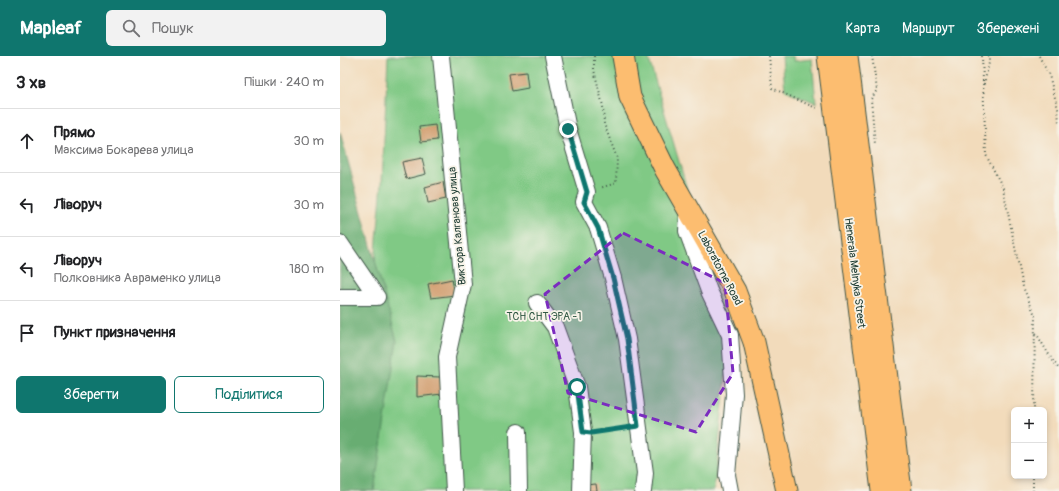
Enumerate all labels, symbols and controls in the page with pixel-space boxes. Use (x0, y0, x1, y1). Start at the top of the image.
search box (106, 10, 386, 46)
text: Mapleaf (20, 16, 82, 40)
icon: search (120, 17, 142, 39)
text: Пошук (152, 19, 194, 38)
text: Карта (845, 20, 880, 37)
text: Маршрут (902, 20, 955, 37)
text: Збережені (977, 20, 1039, 37)
text: 3 хв (16, 72, 46, 93)
text: Пішки · 240 m (244, 74, 324, 90)
route end (559, 120, 577, 138)
text: Прямо (54, 123, 95, 142)
icon: ahead (16, 130, 38, 152)
text: 30 m (294, 133, 324, 149)
text: Максима Бокарева улица (54, 142, 194, 158)
street label: Виктора Калганова улица (445, 166, 469, 286)
icon: left (16, 194, 38, 216)
text: Ліворуч (54, 195, 102, 214)
text: 30 m (294, 197, 324, 213)
street label: Henerala Melnyka Street (842, 217, 868, 329)
street label: Laboratorne Road (695, 229, 745, 307)
text: Ліворуч (54, 251, 102, 270)
icon: left (16, 258, 38, 280)
text: 180 m (289, 261, 324, 277)
text: Полковника Авраменко улица (54, 270, 221, 286)
park label: ТСН СНТ ЭРА -1 (506, 310, 582, 323)
icon: arrive (16, 322, 38, 344)
text: Пункт призначення (54, 323, 175, 342)
button: Зберегти (16, 376, 166, 413)
button: Поділитися (174, 376, 324, 413)
route start (568, 378, 586, 396)
map controls (1011, 407, 1047, 479)
button: + (1011, 407, 1047, 443)
button: − (1011, 443, 1047, 479)

